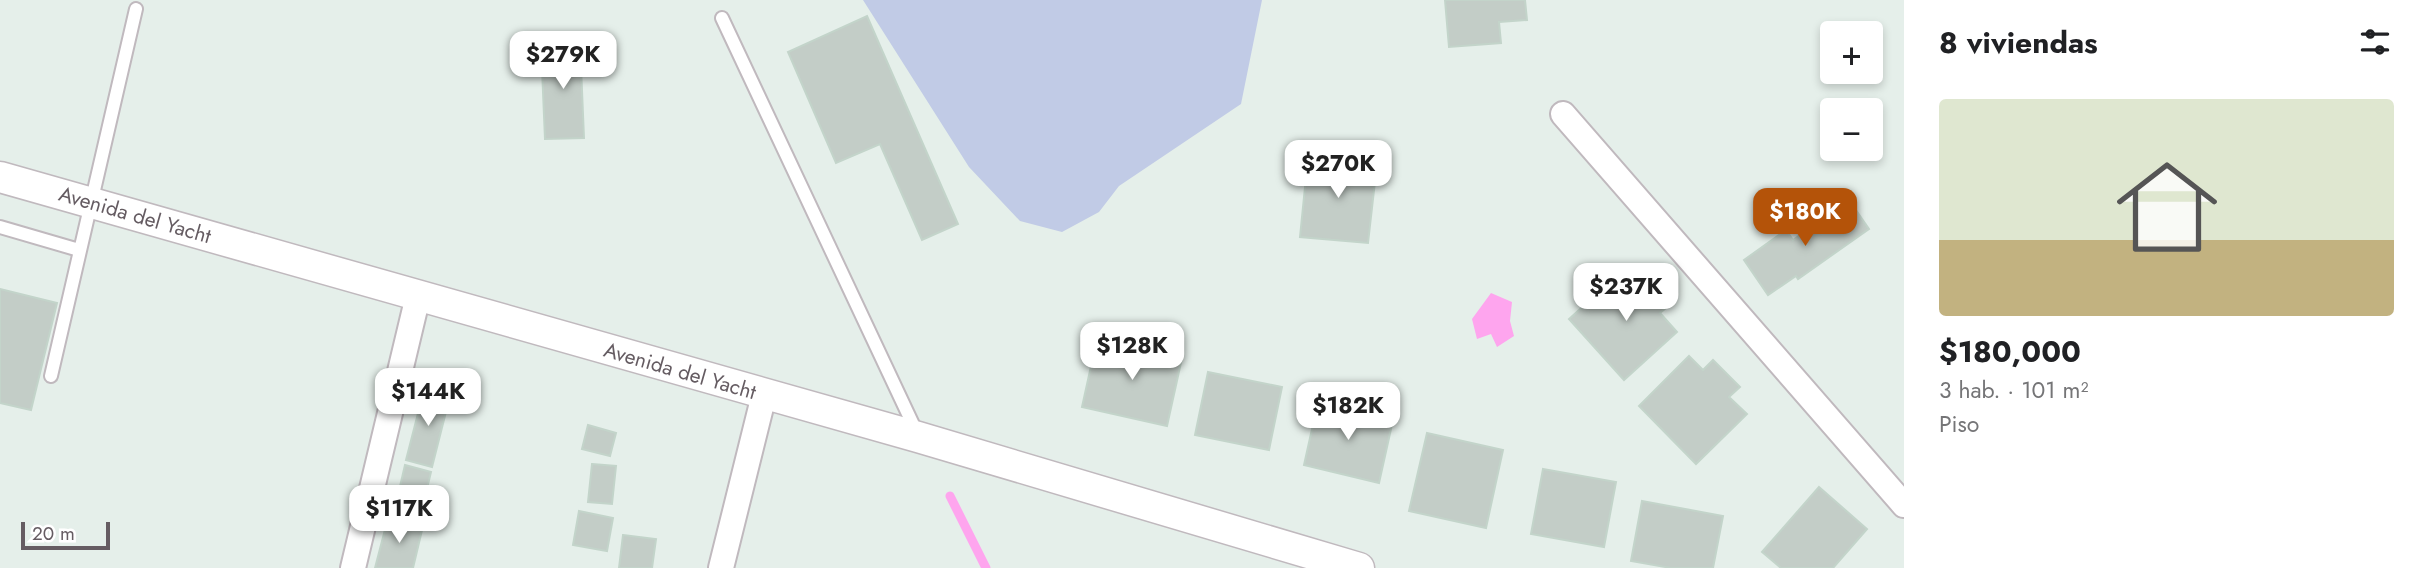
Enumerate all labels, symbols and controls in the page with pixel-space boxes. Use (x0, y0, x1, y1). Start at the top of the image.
map controls (1820, 21, 1883, 161)
button: + (1820, 21, 1883, 84)
text: 8 viviendas (1939, 21, 2098, 64)
icon: filters (2356, 23, 2394, 61)
pin: $279K (514, 32, 612, 91)
text: $279K (526, 37, 600, 71)
button: − (1820, 98, 1883, 161)
pin: $270K (1289, 140, 1387, 200)
icon: home (2104, 144, 2230, 270)
text: $270K (1301, 146, 1375, 180)
street label: Avenida del Yacht (55, 179, 215, 251)
pin: $180K (1756, 188, 1854, 248)
text: $180K (1769, 194, 1841, 228)
pin: $237K (1577, 264, 1675, 323)
text: $237K (1589, 269, 1663, 303)
pin: $128K (1083, 322, 1181, 382)
text: $128K (1096, 328, 1168, 362)
text: $180,000 (1939, 330, 2081, 373)
street label: Avenida del Yacht (600, 335, 760, 407)
pin: $144K (379, 368, 477, 428)
text: 3 hab. · 101 m² (1939, 373, 2088, 407)
text: $144K (391, 374, 465, 408)
pin: $182K (1299, 382, 1397, 442)
text: $182K (1312, 388, 1384, 422)
text: Piso (1939, 407, 1979, 441)
pin: $117K (350, 486, 448, 545)
text: $117K (365, 491, 433, 525)
scale bar (21, 519, 110, 551)
text: 20 m (32, 520, 75, 547)

